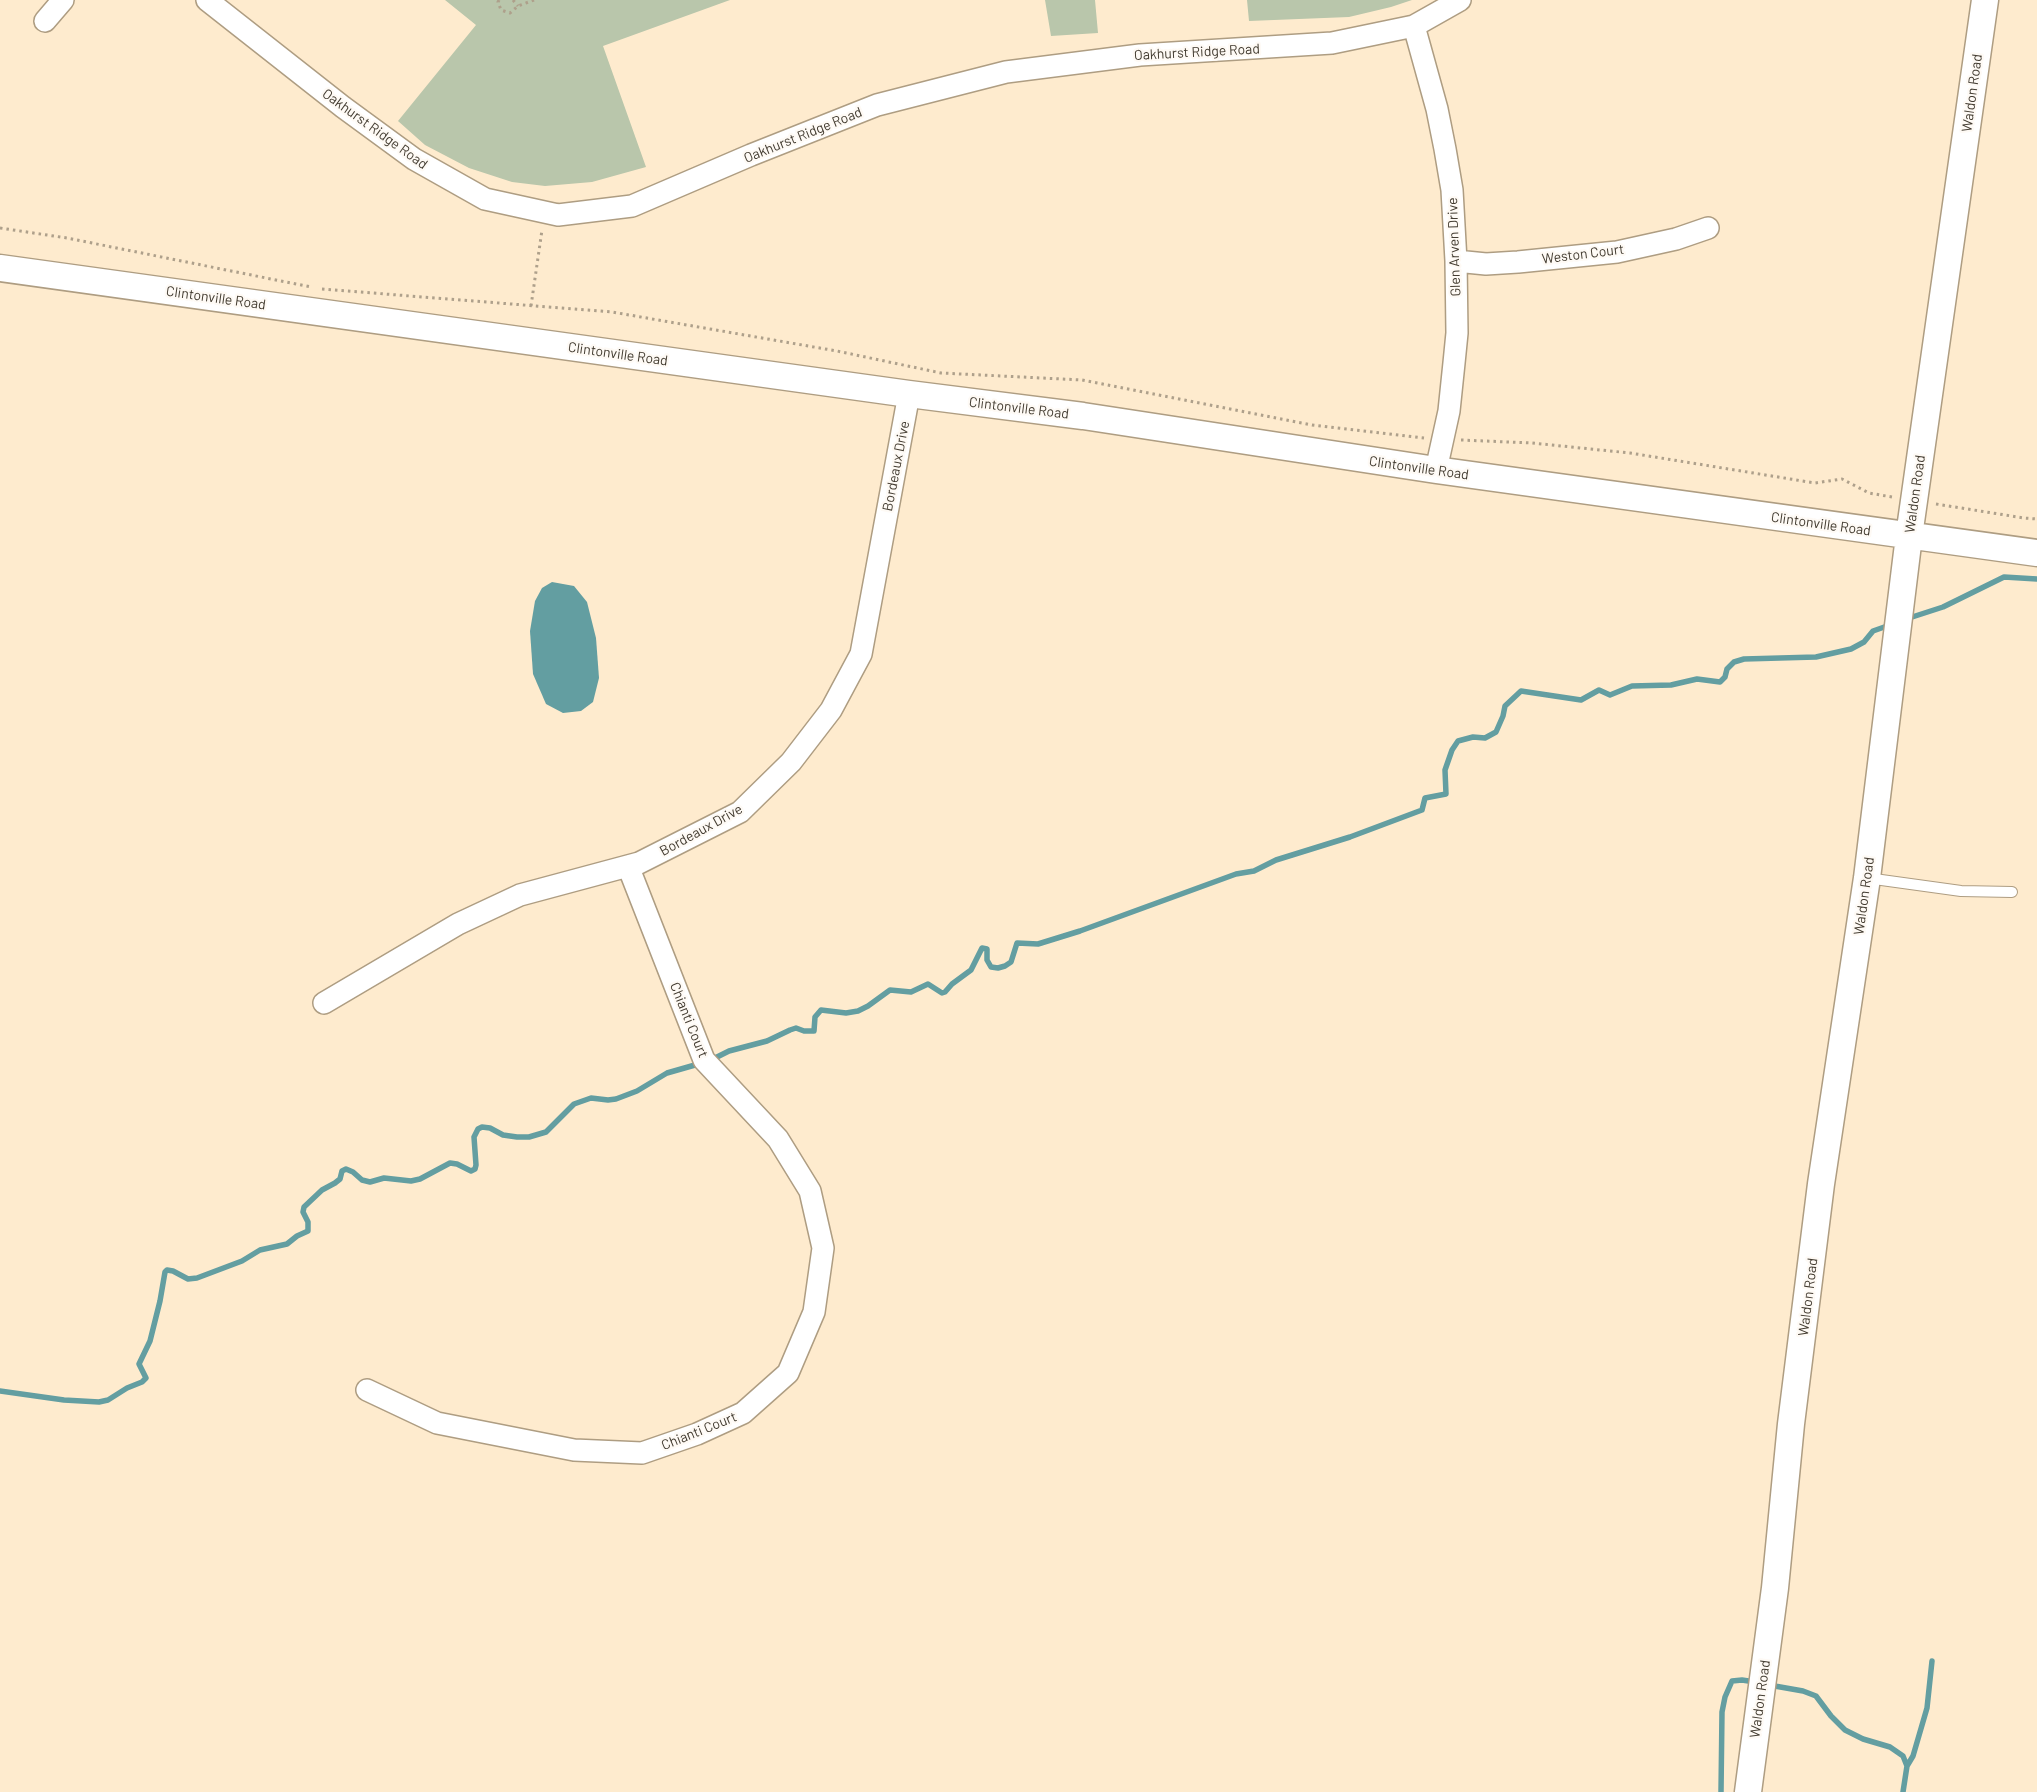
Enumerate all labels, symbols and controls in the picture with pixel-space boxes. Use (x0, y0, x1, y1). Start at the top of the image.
street label: Oakhurst Ridge Road (1134, 40, 1260, 64)
street label: Waldon Road (1958, 53, 1986, 133)
street label: Oakhurst Ridge Road (319, 85, 431, 173)
street label: Oakhurst Ridge Road (741, 104, 865, 166)
street label: Glen Arven Drive (1444, 197, 1464, 297)
street label: Weston Court (1541, 241, 1625, 267)
street label: Clintonville Road (165, 283, 267, 313)
street label: Clintonville Road (567, 339, 669, 369)
street label: Clintonville Road (968, 394, 1070, 422)
street label: Bordeaux Drive (879, 419, 913, 513)
street label: Clintonville Road (1368, 453, 1470, 483)
street label: Waldon Road (1901, 454, 1929, 534)
street label: Clintonville Road (1770, 509, 1872, 539)
street label: Bordeaux Drive (657, 800, 745, 860)
street label: Waldon Road (1850, 856, 1878, 936)
street label: Chianti Court (666, 980, 712, 1060)
street label: Waldon Road (1795, 1257, 1821, 1337)
street label: Chianti Court (659, 1408, 739, 1454)
street label: Waldon Road (1746, 1659, 1774, 1739)

